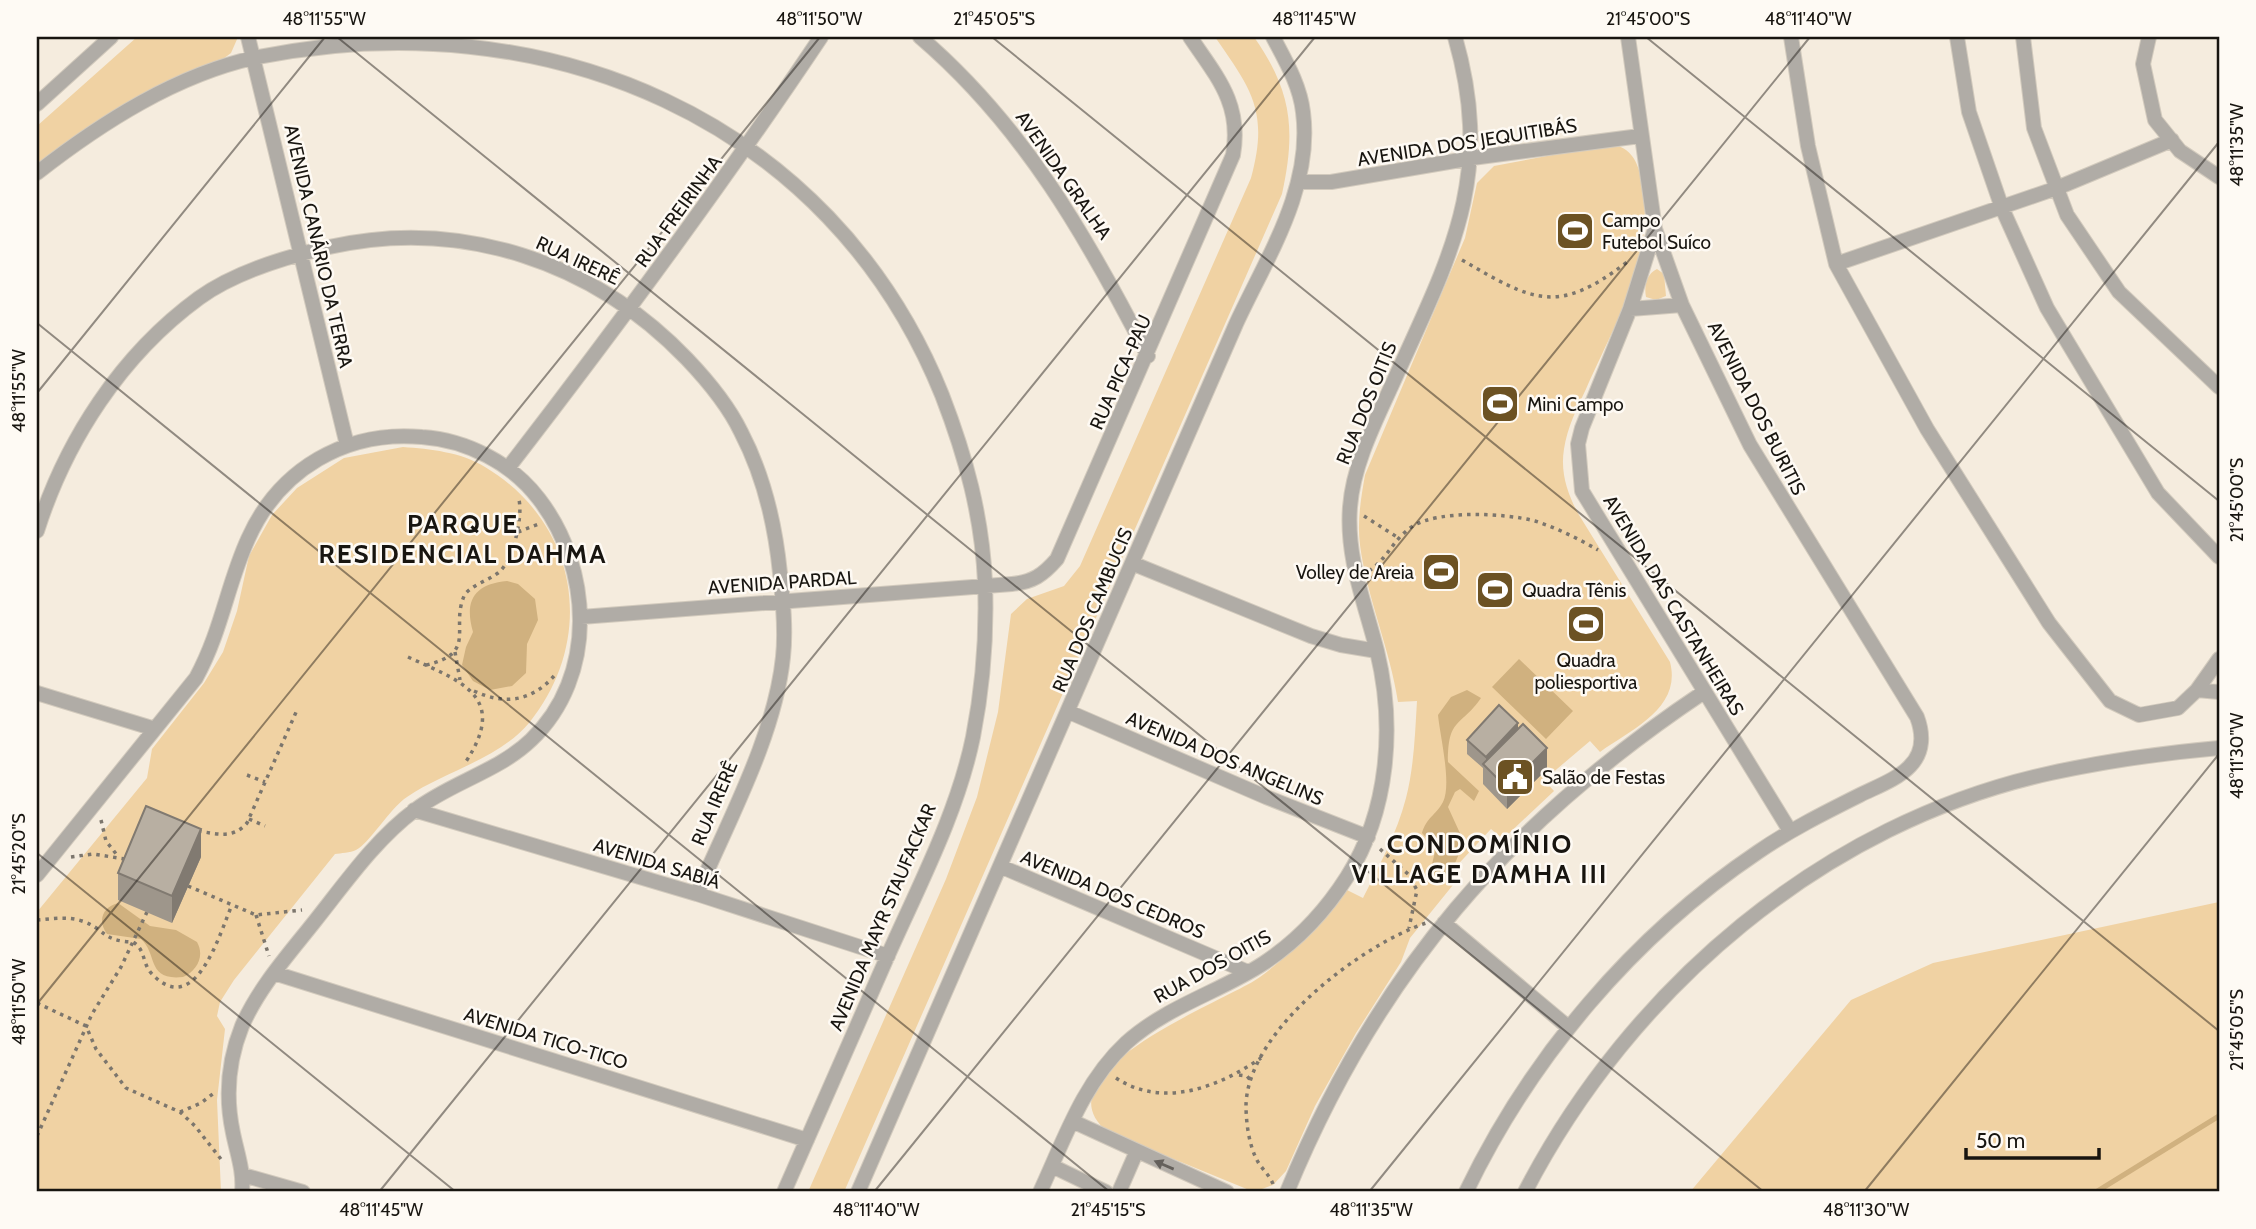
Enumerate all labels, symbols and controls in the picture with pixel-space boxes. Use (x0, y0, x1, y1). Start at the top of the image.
text: 48°11'55"W (282, 8, 366, 30)
text: 48°11'50"W (776, 8, 862, 30)
text: 21°45'05"S (953, 8, 1035, 30)
text: 48°11'45"W (1272, 8, 1356, 30)
text: 21°45'00"S (1606, 8, 1690, 30)
text: 48°11'40"W (1765, 8, 1851, 30)
text: 48°11'35"W (2226, 103, 2248, 187)
street label: AVENIDA GRALHA (1011, 107, 1117, 244)
street label: AVENIDA DOS JEQUITIBÁS (1355, 113, 1579, 171)
street label: AVENIDA CANÁRIO DA TERRA (279, 122, 359, 370)
street label: RUA FREIRINHA (630, 151, 727, 272)
place label: Campo Futebol Suíco (1602, 209, 1711, 254)
sports icon: Campo Futebol Suíco (1554, 210, 1596, 252)
street label: RUA IRERÊ (532, 230, 624, 290)
street label: RUA PICA-PAU (1085, 311, 1156, 433)
street label: AVENIDA DOS BURITIS (1703, 317, 1810, 499)
street label: RUA DOS OITIS (1331, 338, 1402, 468)
text: 48°11'55"W (8, 349, 30, 433)
sports icon: Mini Campo (1479, 383, 1521, 425)
place label: Mini Campo (1527, 393, 1624, 416)
text: 21°45'00"S (2226, 458, 2248, 542)
street label: AVENIDA DAS CASTANHEIRAS (1599, 491, 1749, 720)
district label: PARQUE RESIDENCIAL DAHMA (318, 508, 608, 570)
street label: RUA DOS CAMBUCIS (1047, 525, 1137, 696)
sports icon: Volley de Areia (1420, 551, 1462, 593)
place label: Volley de Areia (1296, 561, 1414, 584)
street label: AVENIDA PARDAL (707, 566, 858, 599)
sports icon: Quadra Tênis (1474, 569, 1516, 611)
place label: Quadra Tênis (1522, 579, 1626, 602)
sports icon: Quadra poliesportiva (1565, 603, 1607, 645)
place label: Quadra poliesportiva (1535, 649, 1637, 694)
street label: AVENIDA DOS ANGELINS (1123, 707, 1327, 810)
text: 48°11'30"W (2226, 713, 2248, 799)
public building icon: Salão de Festas (1494, 756, 1536, 798)
street label: RUA IRERÊ (685, 757, 743, 849)
place label: Salão de Festas (1542, 766, 1665, 789)
street label: AVENIDA MAYR STAUFACKAR (824, 800, 941, 1034)
text: 21°45'20"S (8, 813, 30, 895)
district label: CONDOMÍNIO VILLAGE DAMHA III (1352, 828, 1608, 890)
street label: AVENIDA SABIÁ (591, 832, 724, 894)
street label: AVENIDA DOS CEDROS (1017, 845, 1208, 944)
street label: RUA DOS OITIS (1150, 925, 1275, 1008)
text: 48°11'50"W (8, 959, 30, 1045)
text: 21°45'05"S (2226, 989, 2248, 1071)
street label: AVENIDA TICO-TICO (461, 1003, 631, 1074)
scale bar (1966, 1117, 2098, 1161)
text: 50 m (1976, 1128, 2025, 1153)
one-way arrow (1154, 1159, 1174, 1171)
text: 48°11'45"W (339, 1199, 423, 1221)
text: 48°11'40"W (833, 1199, 919, 1221)
text: 21°45'15"S (1070, 1199, 1146, 1221)
text: 48°11'35"W (1329, 1199, 1413, 1221)
text: 48°11'30"W (1823, 1199, 1909, 1221)

